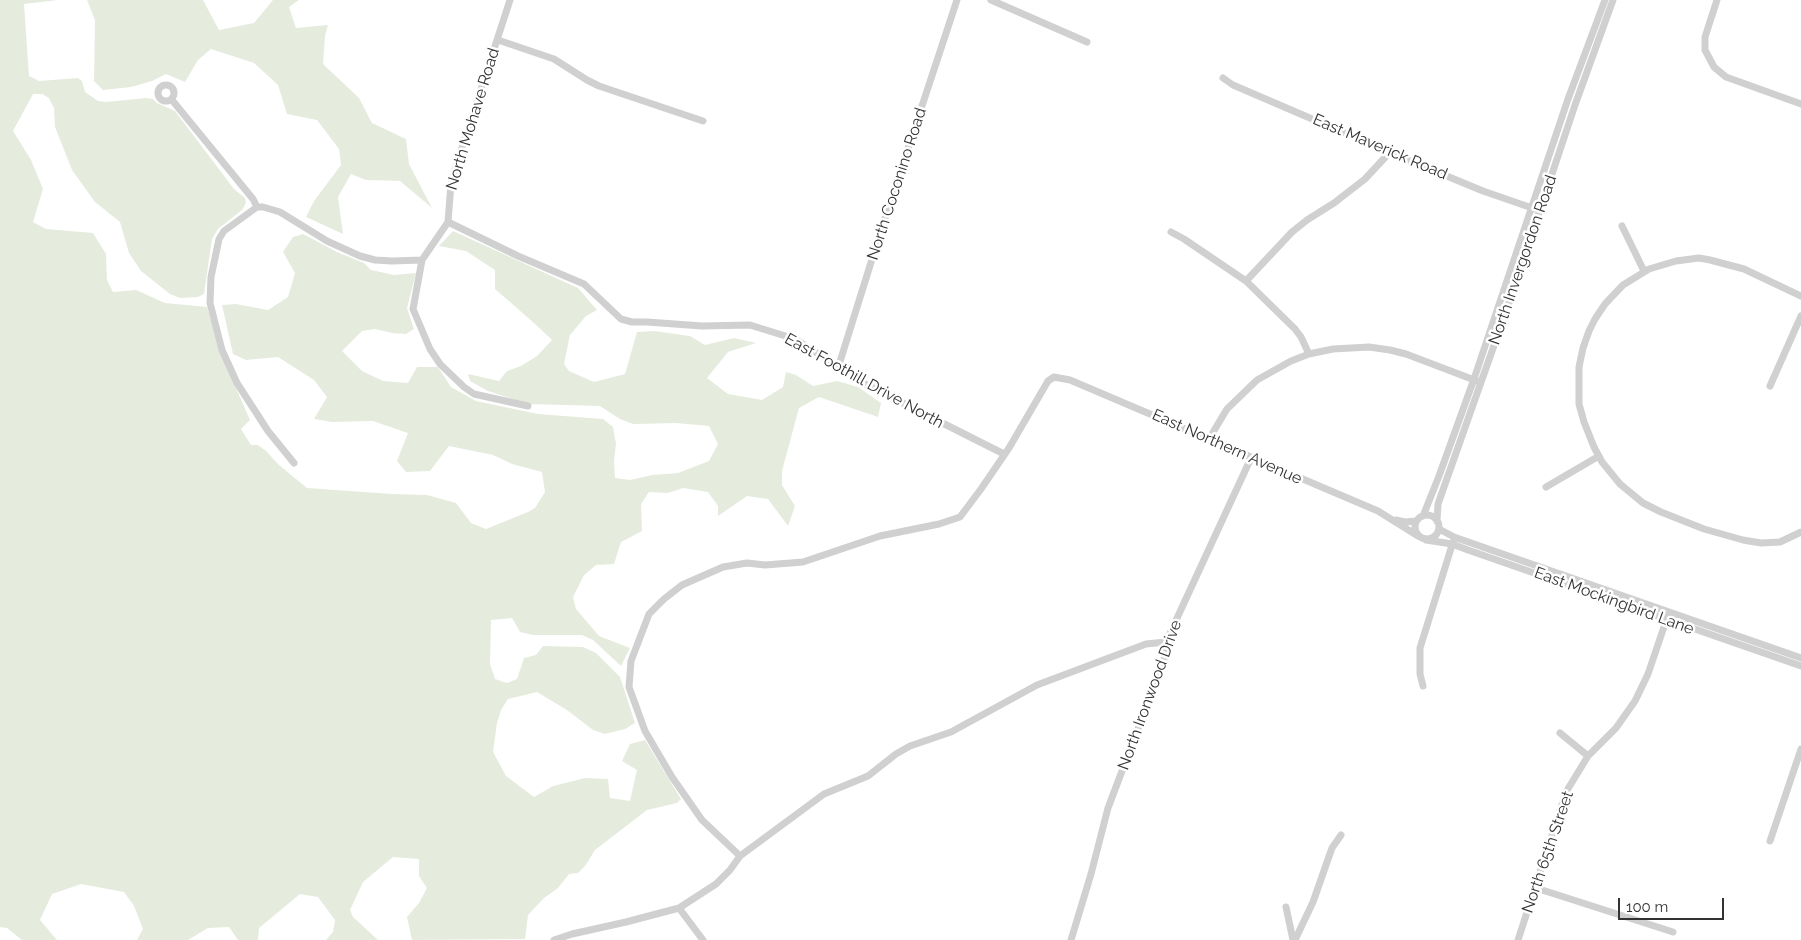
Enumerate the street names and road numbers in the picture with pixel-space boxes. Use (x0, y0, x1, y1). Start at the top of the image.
street label: North Mohave Road (442, 46, 504, 192)
street label: North Coconino Road (863, 105, 931, 263)
street label: East Maverick Road (1310, 110, 1450, 184)
street label: North Invergordon Road (1485, 173, 1561, 347)
street label: East Foothill Drive North (781, 329, 947, 433)
street label: East Northern Avenue (1149, 405, 1305, 489)
street label: East Mockingbird Lane (1532, 563, 1696, 639)
street label: North Ironwood Drive (1114, 617, 1186, 773)
street label: North 65th Street (1518, 789, 1578, 915)

